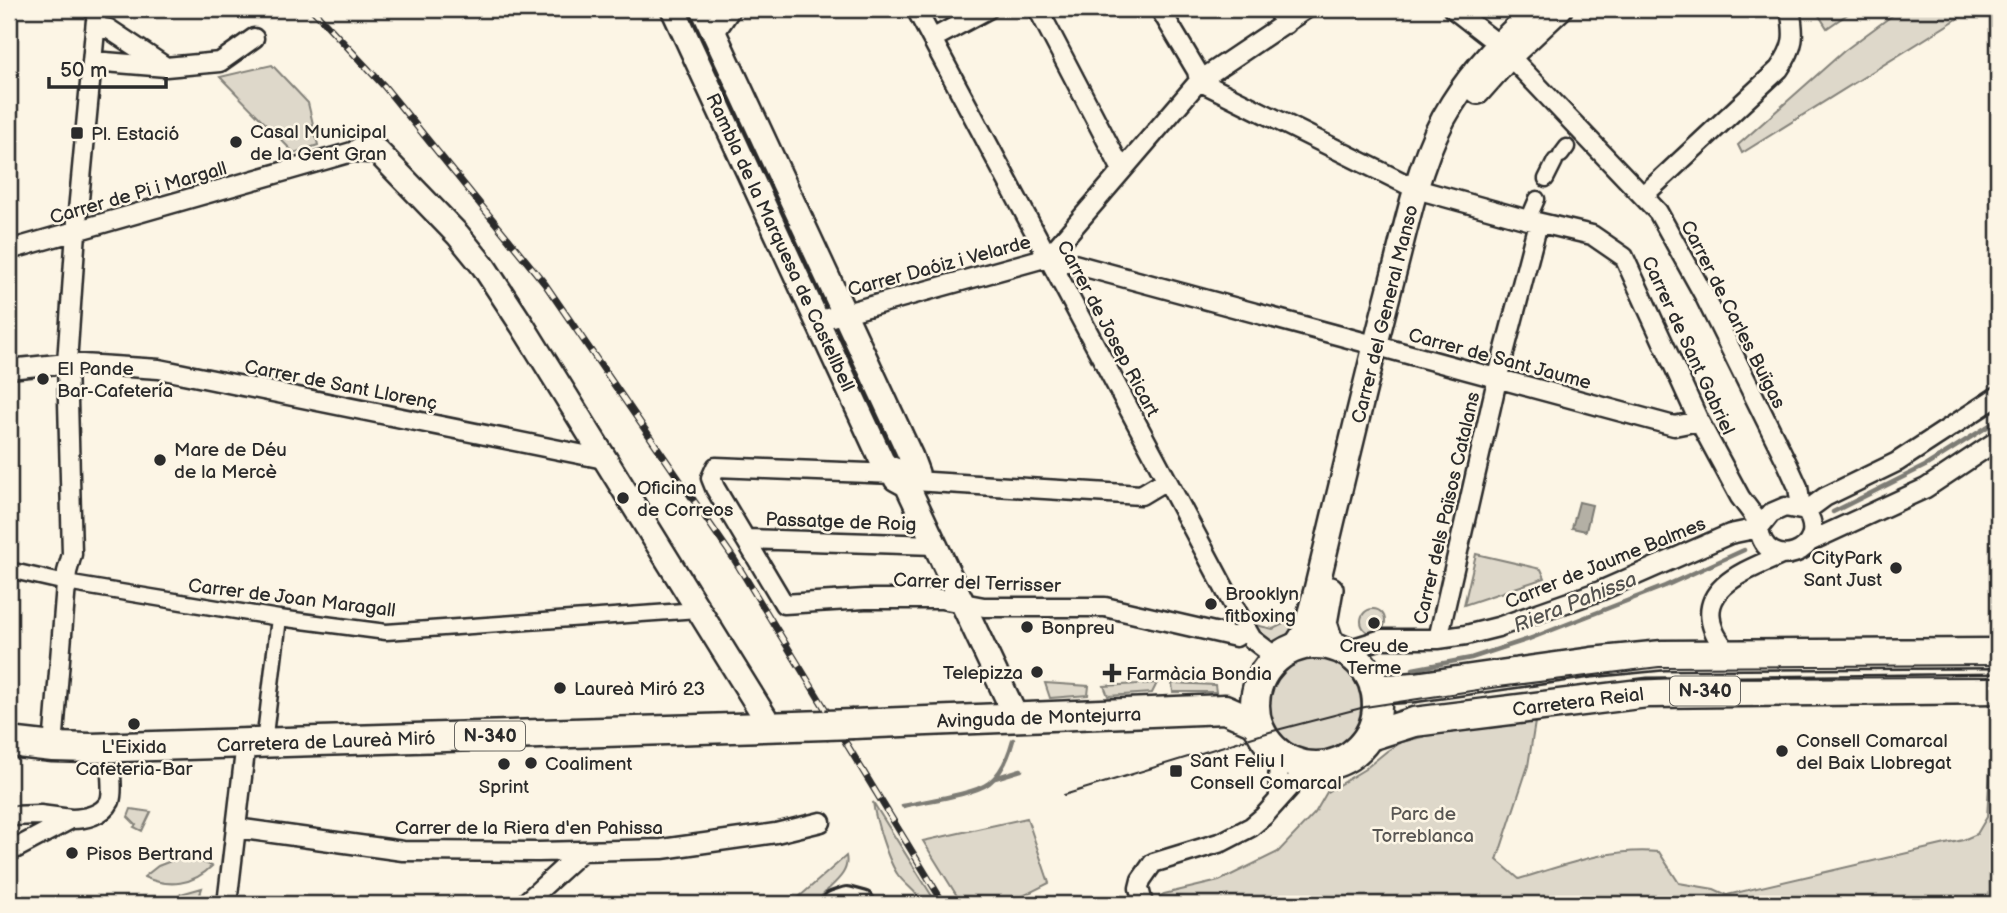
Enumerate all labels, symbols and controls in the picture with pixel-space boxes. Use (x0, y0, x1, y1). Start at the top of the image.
scale bar (49, 46, 166, 90)
text: 50 m (60, 58, 107, 83)
street label: Rambla de la Marquesa de Castellbell (700, 90, 859, 395)
place label: Casal Municipal de la Gent Gran (250, 121, 387, 166)
place label: Pl. Estació (91, 123, 179, 146)
marker: Pl. Estació (69, 125, 85, 141)
marker: Casal Municipal de la Gent Gran (228, 134, 244, 150)
street label: Carrer de Pi i Margall (47, 157, 230, 230)
street label: Carrer del General Manso (1347, 203, 1424, 426)
street label: Carrer de Carles Buïgas (1675, 217, 1790, 413)
street label: Carrer Daóiz i Velarde (845, 231, 1034, 302)
street label: Carrer de Josep Ricart (1052, 237, 1164, 421)
street label: Carrer de Sant Gabriel (1636, 253, 1739, 438)
street label: Carrer de Sant Jaume (1406, 324, 1594, 395)
street label: Carrer de Sant Llorenç (242, 355, 439, 415)
place label: El Pande Bar-Cafetería (57, 358, 173, 403)
marker: El Pande Bar-Cafetería (35, 371, 51, 387)
street label: Carrer dels Països Catalans (1410, 390, 1485, 627)
place label: Mare de Déu de la Mercè (174, 439, 287, 484)
marker: Mare de Déu de la Mercè (152, 452, 168, 468)
place label: Oficina de Correos (637, 477, 733, 522)
marker: Oficina de Correos (615, 490, 631, 506)
street label: Passatge de Roig (765, 508, 917, 537)
street label: Carrer de Jaume Balmes (1502, 513, 1709, 614)
place label: CityPark Sant Just (1803, 547, 1883, 592)
marker: CityPark Sant Just (1888, 560, 1904, 576)
water label: Riera Pahissa (1510, 566, 1640, 639)
street label: Carrer del Terrisser (893, 569, 1062, 598)
street label: Carrer de Joan Maragall (187, 574, 397, 623)
place label: Brooklyn fitboxing (1225, 583, 1299, 628)
marker: Brooklyn fitboxing (1203, 596, 1219, 612)
marker: Creu de Terme (1366, 615, 1382, 631)
place label: Bonpreu (1041, 617, 1115, 640)
marker: Bonpreu (1019, 619, 1035, 635)
place label: Creu de Terme (1339, 635, 1409, 680)
place label: Telepizza (943, 662, 1023, 685)
place label: Farmàcia Bondia (1126, 663, 1272, 686)
marker: Telepizza (1029, 664, 1045, 680)
marker: Farmàcia Bondia (1104, 665, 1120, 681)
road number: N-340 (1670, 676, 1740, 706)
place label: Laureà Miró 23 (574, 678, 705, 701)
marker: Laureà Miró 23 (552, 680, 568, 696)
street label: Carretera Reial (1511, 683, 1645, 722)
street label: Avinguda de Montejurra (936, 703, 1142, 734)
marker: L'Eixida Cafeteria-Bar (126, 716, 142, 732)
road number: N-340 (455, 722, 525, 750)
street label: Carretera de Laureà Miró (216, 727, 436, 758)
place label: Consell Comarcal del Baix Llobregat (1796, 730, 1952, 775)
place label: L'Eixida Cafeteria-Bar (76, 736, 194, 781)
marker: Consell Comarcal del Baix Llobregat (1774, 743, 1790, 759)
place label: Sant Feliu | Consell Comarcal (1190, 750, 1342, 795)
place label: Coaliment (545, 753, 632, 776)
marker: Coaliment (523, 755, 539, 771)
marker: Sprint (496, 756, 512, 772)
marker: Sant Feliu | Consell Comarcal (1168, 763, 1184, 779)
place label: Sprint (479, 776, 529, 799)
park label: Parc de Torreblanca (1372, 803, 1474, 848)
street label: Carrer de la Riera d'en Pahissa (395, 817, 663, 840)
place label: Pisos Bertrand (86, 843, 213, 866)
marker: Pisos Bertrand (64, 845, 80, 861)

